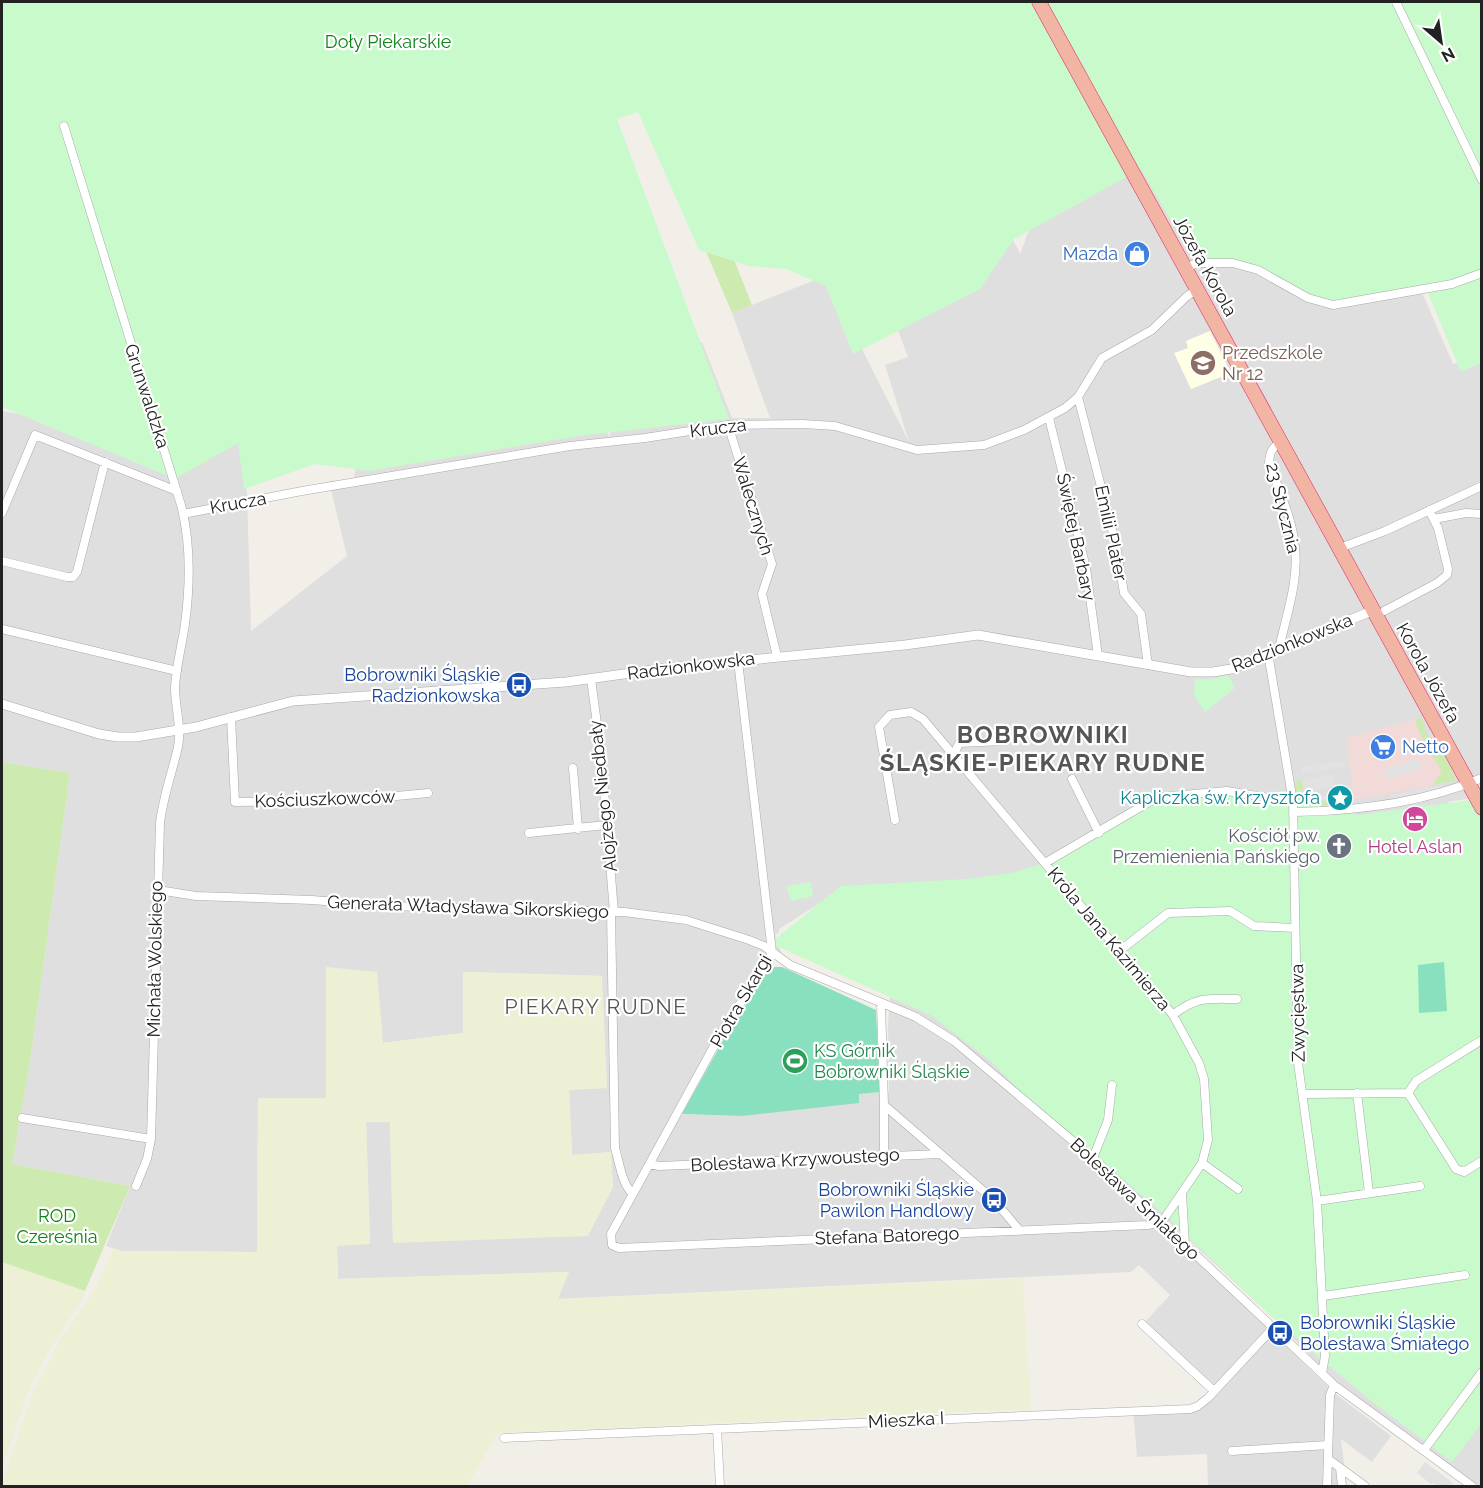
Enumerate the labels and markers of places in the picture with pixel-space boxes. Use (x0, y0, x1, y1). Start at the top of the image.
shop icon: Mazda (1122, 239, 1152, 269)
place label: Mazda (1063, 243, 1118, 264)
place label: Przedszkole Nr 12 (1222, 342, 1323, 384)
school or university icon: Przedszkole Nr 12 (1188, 348, 1218, 378)
place label: Bobrowniki Śląskie Radzionkowska (344, 663, 500, 706)
bus stop icon: Bobrowniki Śląskie Radzionkowska (504, 670, 534, 700)
supermarket icon: Netto (1368, 732, 1398, 762)
place label: Netto (1402, 736, 1449, 757)
place icon: Kapliczka św. Krzysztofa (1325, 783, 1355, 813)
place label: Kapliczka św. Krzysztofa (1120, 787, 1320, 808)
hotel icon: Hotel Aslan (1400, 804, 1430, 834)
place label: Kościół pw. Przemienienia Pańskiego (1112, 825, 1320, 867)
church icon: Kościół pw. Przemienienia Pańskiego (1324, 831, 1354, 861)
place label: Hotel Aslan (1368, 836, 1462, 857)
place label: KS Górnik Bobrowniki Śląskie (814, 1040, 970, 1082)
sports icon: KS Górnik Bobrowniki Śląskie (780, 1046, 810, 1076)
place label: Bobrowniki Śląskie Pawilon Handlowy (818, 1178, 974, 1221)
bus stop icon: Bobrowniki Śląskie Pawilon Handlowy (979, 1185, 1009, 1215)
place label: Bobrowniki Śląskie Bolesława Śmiałego (1300, 1311, 1470, 1354)
bus stop icon: Bobrowniki Śląskie Bolesława Śmiałego (1265, 1318, 1295, 1348)

